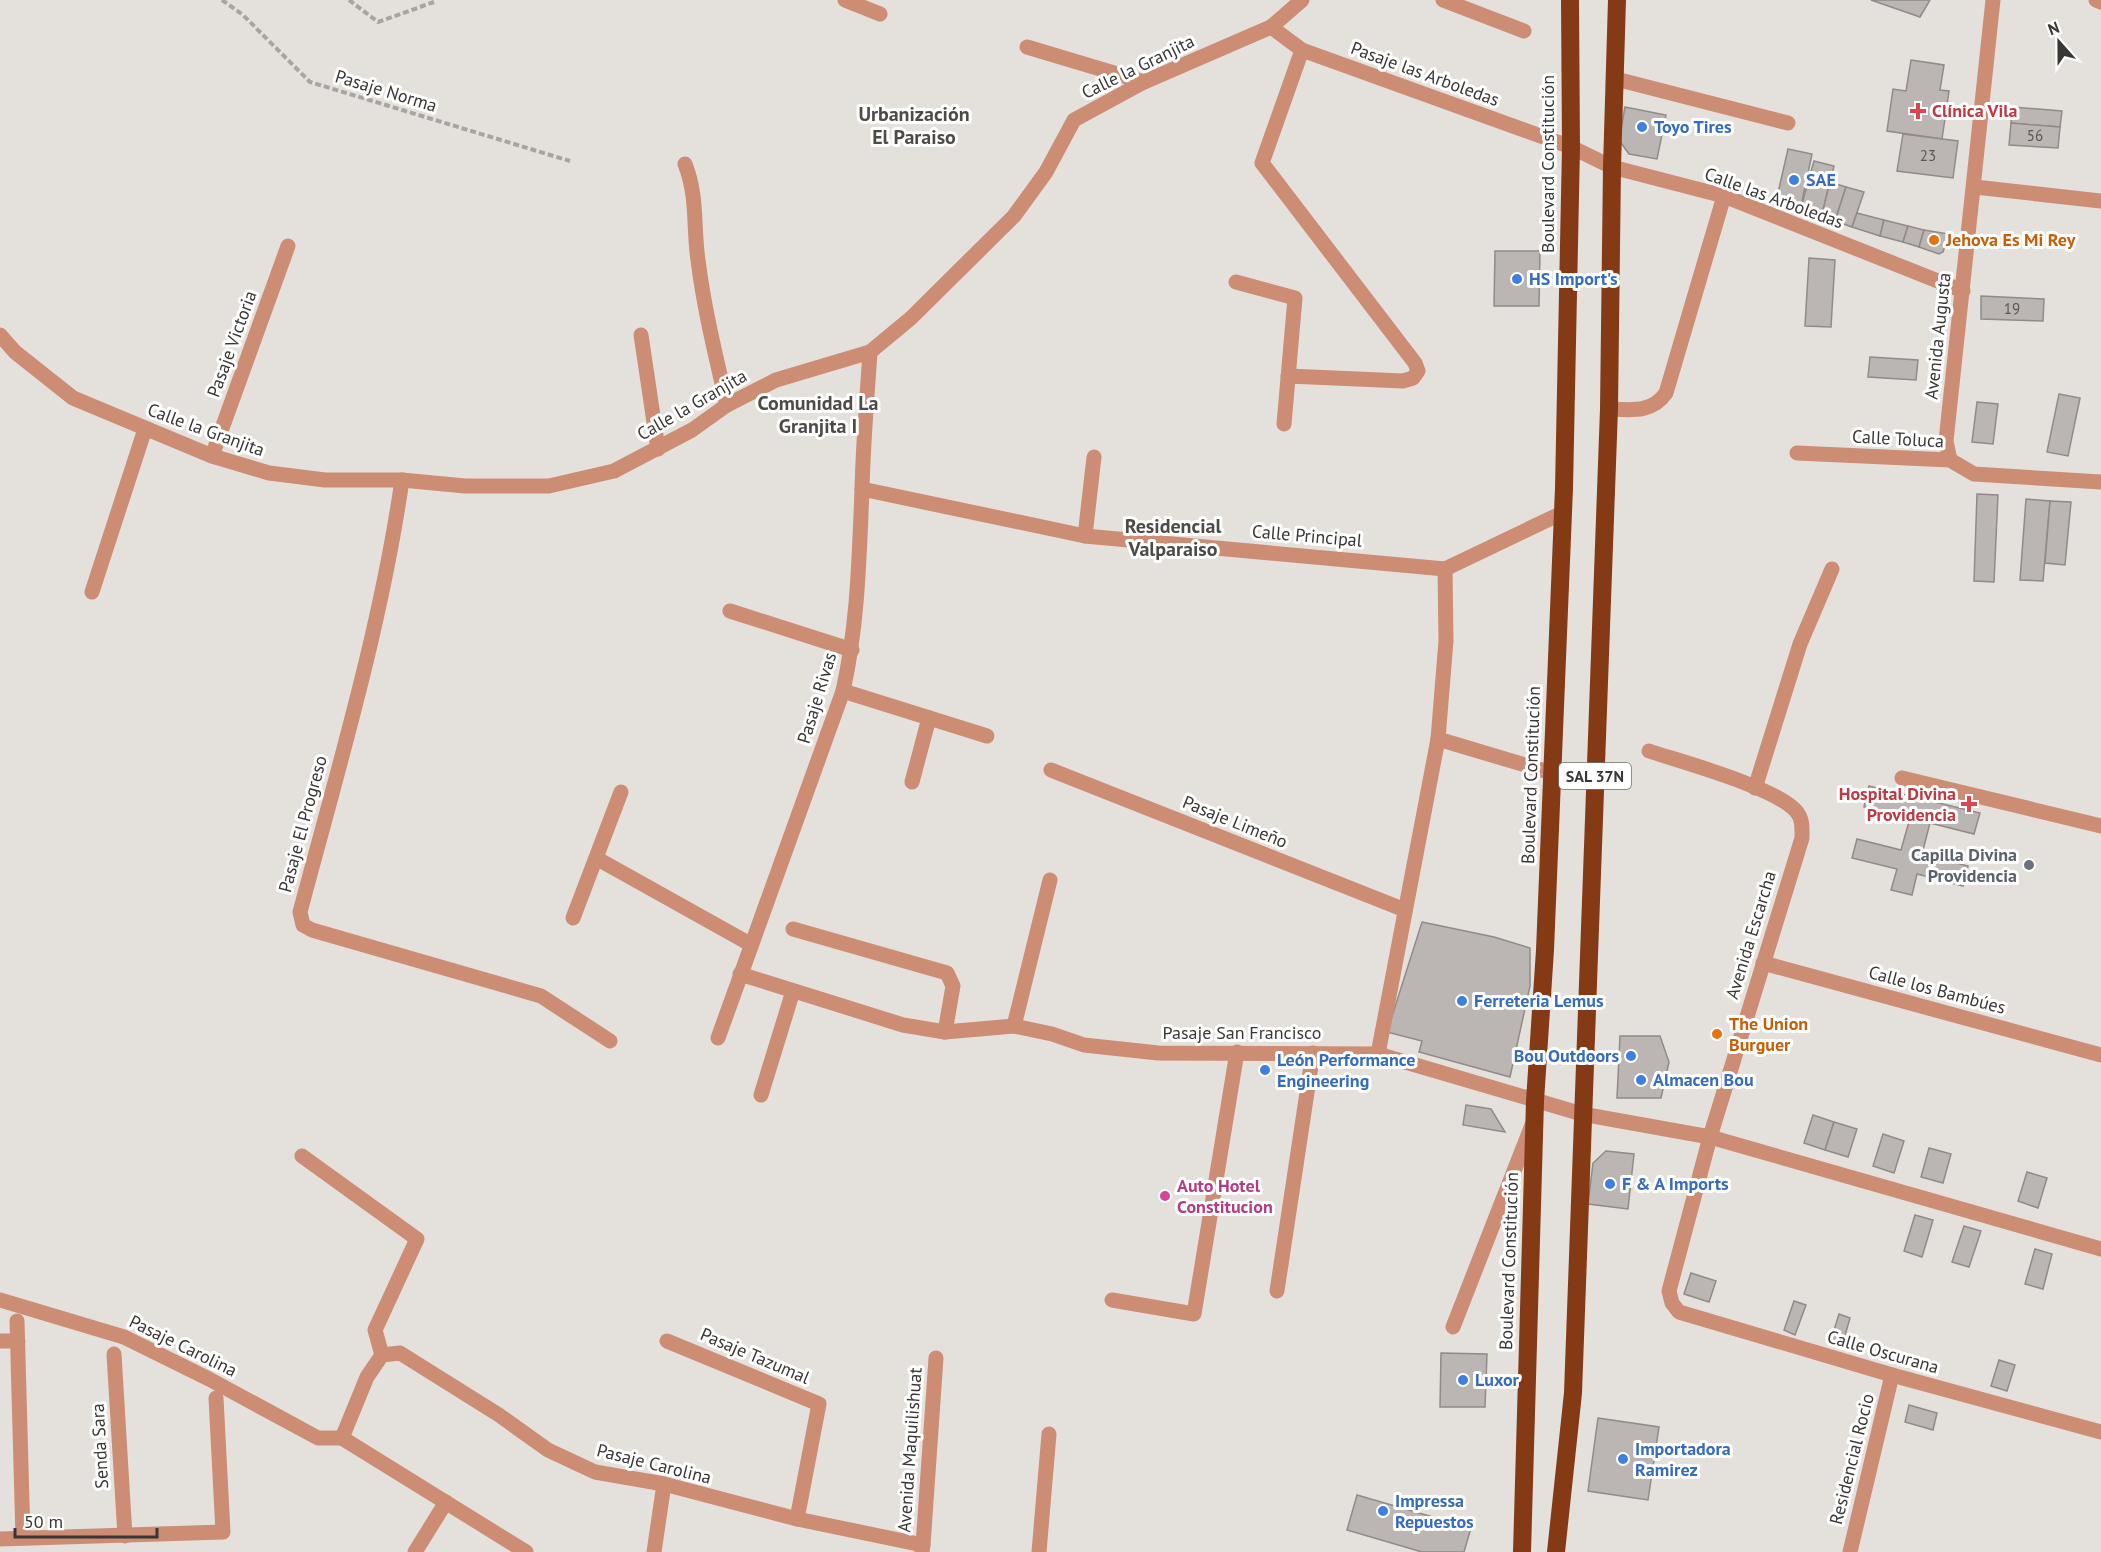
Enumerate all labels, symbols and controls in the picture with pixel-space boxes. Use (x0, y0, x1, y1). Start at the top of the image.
north arrow (2029, 12, 2089, 72)
text: N (2045, 17, 2062, 39)
street label: Calle la Granjita (1077, 29, 1198, 104)
street label: Pasaje las Arboledas (1348, 36, 1503, 111)
street label: Pasaje Norma (333, 64, 440, 117)
street label: Boulevard Constitución (1536, 75, 1559, 253)
place label: Clínica Vila (1932, 99, 2018, 122)
district label: Urbanización El Paraiso (858, 101, 970, 150)
marker: Clínica Vila (1909, 102, 1927, 120)
place label: Toyo Tires (1654, 115, 1732, 138)
marker: Toyo Tires (1635, 120, 1649, 134)
house number: 56 (2027, 126, 2043, 145)
house number: 23 (1920, 146, 1936, 165)
street label: Calle las Arboledas (1702, 162, 1847, 233)
place label: SAE (1806, 168, 1836, 191)
marker: SAE (1787, 173, 1801, 187)
place label: Jehova Es Mi Rey (1945, 228, 2076, 251)
marker: Jehova Es Mi Rey (1927, 233, 1941, 247)
place label: HS Import's (1529, 267, 1618, 290)
street label: Avenida Augusta (1919, 271, 1956, 400)
marker: HS Import's (1510, 272, 1524, 286)
street label: Pasaje Victoria (202, 287, 261, 400)
house number: 19 (2004, 299, 2020, 318)
street label: Calle la Granjita (633, 364, 751, 445)
district label: Comunidad La Granjita I (757, 390, 879, 439)
street label: Calle la Granjita (144, 398, 268, 461)
street label: Calle Toluca (1851, 425, 1945, 452)
district label: Residencial Valparaiso (1125, 513, 1221, 562)
street label: Calle Principal (1251, 519, 1364, 552)
street label: Pasaje Rivas (792, 649, 841, 746)
street label: Boulevard Constitución (1516, 686, 1545, 864)
street label: Pasaje El Progreso (273, 753, 332, 895)
road number: SAL 37N (1559, 763, 1631, 789)
place label: Hospital Divina Providencia (1839, 782, 1956, 826)
street label: Pasaje Limeño (1179, 790, 1291, 853)
marker: Hospital Divina Providencia (1960, 795, 1978, 813)
place label: Capilla Divina Providencia (1911, 843, 2017, 887)
marker: Capilla Divina Providencia (2022, 858, 2036, 872)
street label: Avenida Escarcha (1720, 868, 1781, 1002)
street label: Calle los Bambúes (1866, 960, 2008, 1019)
place label: Ferreteria Lemus (1474, 989, 1604, 1012)
marker: Ferreteria Lemus (1455, 994, 1469, 1008)
place label: The Union Burguer (1729, 1012, 1808, 1056)
street label: Pasaje San Francisco (1163, 1021, 1321, 1044)
marker: The Union Burguer (1710, 1027, 1724, 1041)
place label: Bou Outdoors (1514, 1044, 1619, 1067)
place label: León Performance Engineering (1277, 1048, 1415, 1092)
marker: Bou Outdoors (1624, 1049, 1638, 1063)
marker: León Performance Engineering (1258, 1063, 1272, 1077)
place label: Almacen Bou (1653, 1068, 1754, 1091)
marker: Almacen Bou (1634, 1073, 1648, 1087)
street label: Boulevard Constitución (1494, 1172, 1523, 1350)
place label: F & A Imports (1622, 1172, 1729, 1195)
place label: Auto Hotel Constitucion (1177, 1174, 1273, 1218)
marker: F & A Imports (1603, 1177, 1617, 1191)
marker: Auto Hotel Constitucion (1158, 1189, 1172, 1203)
street label: Pasaje Carolina (126, 1310, 241, 1382)
street label: Pasaje Tazumal (697, 1322, 814, 1389)
street label: Calle Oscurana (1825, 1325, 1942, 1378)
street label: Avenida Maquilishuat (892, 1367, 927, 1533)
place label: Luxor (1475, 1368, 1520, 1391)
marker: Luxor (1456, 1373, 1470, 1387)
street label: Residencial Rocio (1824, 1391, 1879, 1527)
street label: Senda Sara (86, 1403, 113, 1489)
place label: Importadora Ramirez (1635, 1437, 1731, 1481)
street label: Pasaje Carolina (595, 1438, 714, 1489)
marker: Importadora Ramirez (1616, 1452, 1630, 1466)
place label: Impressa Repuestos (1395, 1489, 1474, 1533)
scale bar (15, 1501, 158, 1539)
marker: Impressa Repuestos (1376, 1504, 1390, 1518)
text: 50 m (24, 1510, 63, 1533)

